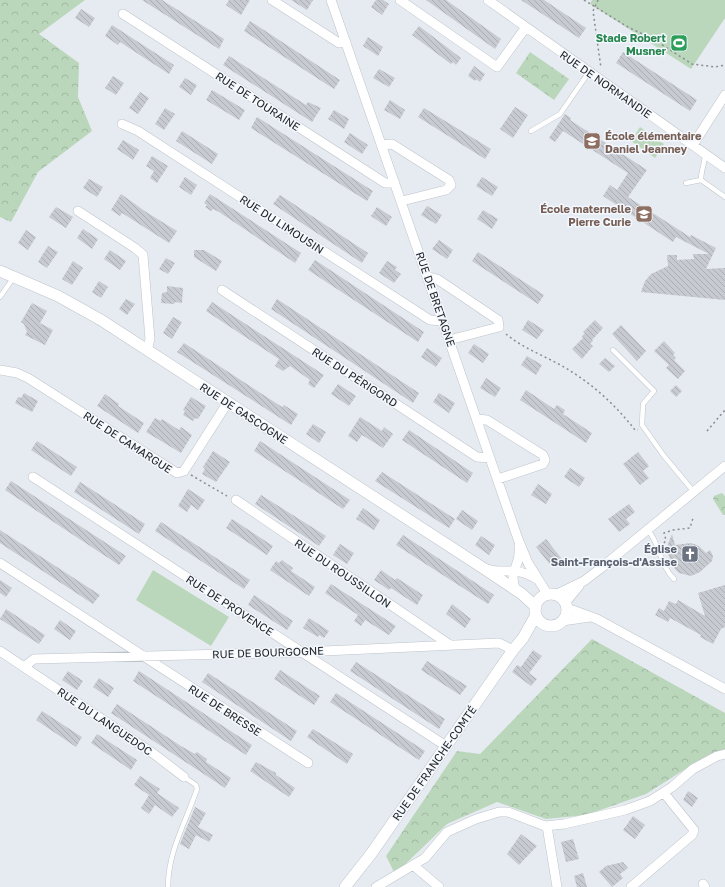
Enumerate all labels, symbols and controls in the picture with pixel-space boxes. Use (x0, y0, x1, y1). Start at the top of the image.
place label: Stade Robert Musner (596, 31, 667, 57)
sports icon: Stade Robert Musner (669, 33, 689, 53)
street label: RUE DE NORMANDIE (558, 47, 655, 121)
street label: RUE DE TOURAINE (213, 69, 303, 133)
place label: École élémentaire Daniel Jeanney (605, 129, 702, 155)
school or university icon: École élémentaire Daniel Jeanney (582, 131, 602, 151)
street label: RUE DU LIMOUSIN (238, 192, 326, 256)
place label: École maternelle Pierre Curie (540, 202, 632, 228)
school or university icon: École maternelle Pierre Curie (634, 204, 654, 224)
street label: RUE DE BRETAGNE (414, 250, 458, 348)
street label: RUE DU PÉRIGORD (310, 345, 400, 410)
street label: RUE DE GASCOGNE (198, 380, 291, 446)
street label: RUE DE CAMARGUE (81, 408, 175, 476)
street label: RUE DU ROUSSILLON (292, 536, 394, 610)
place label: Église Saint-François-d'Assise (551, 542, 678, 568)
church icon: Église Saint-François-d'Assise (680, 544, 700, 564)
street label: RUE DE PROVENCE (184, 572, 276, 638)
street label: RUE DE BOURGOGNE (212, 644, 324, 660)
street label: RUE DE BRESSE (186, 682, 264, 739)
street label: RUE DU LANGUEDOC (55, 684, 155, 758)
street label: RUE DE FRANCHE-COMTÉ (389, 703, 479, 823)

